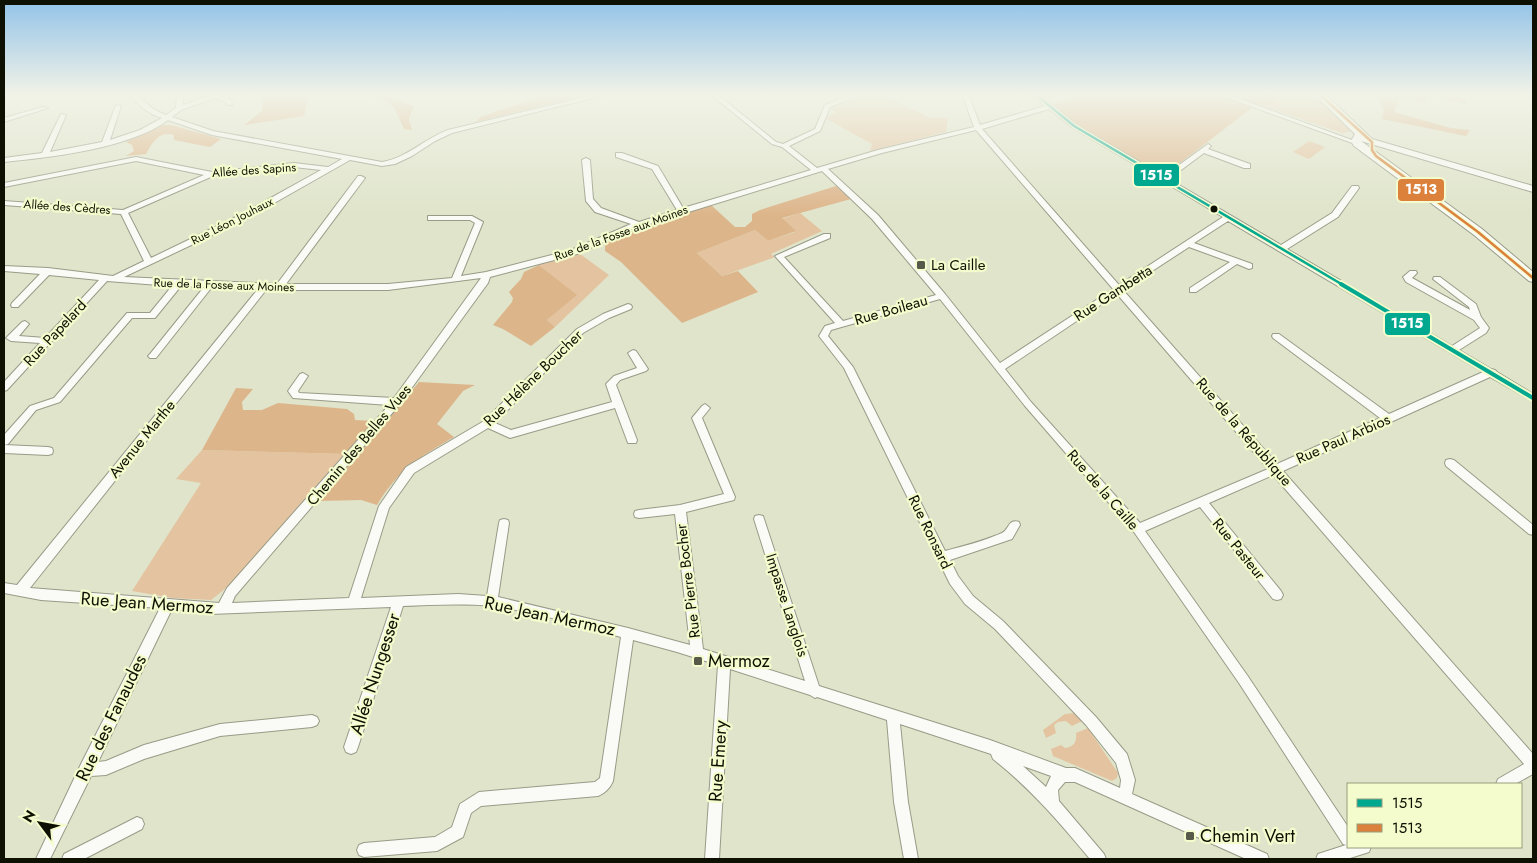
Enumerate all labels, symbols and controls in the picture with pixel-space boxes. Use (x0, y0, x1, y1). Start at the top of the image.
street label: Allée des Sapins (211, 158, 297, 182)
line badge: 1515 (1133, 163, 1180, 187)
text: 1515 (1140, 165, 1172, 185)
line badge: 1513 (1397, 178, 1445, 202)
text: 1513 (1405, 179, 1437, 199)
street label: Rue Léon Jouhaux (188, 192, 277, 249)
street label: Allée des Cèdres (23, 195, 111, 219)
street label: Rue de la Fosse aux Moines (552, 200, 690, 266)
unlabelled marker (1209, 204, 1219, 214)
place label: La Caille (931, 254, 986, 276)
marker: La Caille (915, 259, 927, 271)
street label: Rue Gambetta (1069, 259, 1157, 327)
street label: Rue de la Fosse aux Moines (153, 274, 295, 296)
street label: Rue Boileau (852, 289, 930, 331)
street label: Rue Papelard (18, 295, 92, 371)
line badge: 1515 (1384, 312, 1431, 336)
text: 1515 (1391, 313, 1423, 333)
street label: Rue Hélène Boucher (478, 324, 588, 431)
street label: Rue de la République (1191, 373, 1297, 491)
street label: Chemin des Belles Vues (302, 380, 416, 510)
street label: Avenue Marthe (104, 395, 181, 483)
street label: Rue Paul Arbios (1292, 408, 1394, 470)
street label: Rue de la Caille (1062, 445, 1144, 535)
street label: Rue Ronsard (903, 491, 957, 573)
street label: Rue Pasteur (1207, 513, 1271, 585)
street label: Rue Pierre Bocher (670, 522, 706, 639)
street label: Impasse Langlois (760, 551, 814, 659)
street label: Rue Jean Mermoz (80, 585, 215, 621)
street label: Rue Jean Mermoz (482, 589, 619, 643)
street label: Allée Nungesser (343, 609, 407, 738)
place label: Mermoz (708, 648, 771, 674)
street label: Rue des Fanaudes (69, 650, 153, 786)
marker: Mermoz (692, 655, 704, 667)
street label: Rue Emery (702, 719, 734, 803)
legend (1347, 783, 1522, 848)
text: 1515 (1392, 792, 1422, 814)
north arrow (15, 798, 65, 848)
text: N (18, 806, 40, 826)
text: 1513 (1392, 817, 1422, 839)
place label: Chemin Vert (1200, 823, 1296, 849)
marker: Chemin Vert (1184, 830, 1196, 842)

